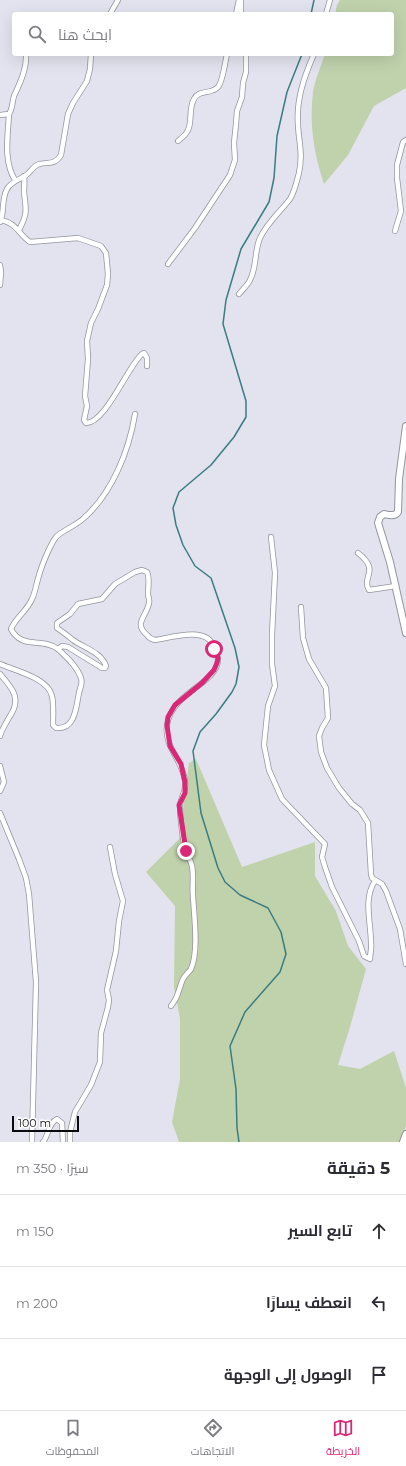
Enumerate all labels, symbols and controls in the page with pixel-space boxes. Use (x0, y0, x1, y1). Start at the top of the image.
search box (12, 12, 394, 56)
icon: search (26, 23, 48, 45)
text: ابحث هنا (58, 25, 112, 44)
route start (205, 640, 223, 658)
route end (177, 842, 195, 860)
scale bar (12, 1114, 79, 1133)
text: 100 m (18, 1116, 51, 1130)
text: 5 دقيقة (327, 1158, 390, 1178)
text: سيرًا · 350 m (16, 1160, 88, 1176)
icon: ahead (368, 1220, 390, 1242)
text: تابع السير (288, 1221, 352, 1240)
text: 150 m (16, 1223, 54, 1239)
icon: left (368, 1292, 390, 1314)
text: انعطف يسارًا (266, 1293, 352, 1312)
text: 200 m (16, 1295, 58, 1311)
icon: arrive (368, 1364, 390, 1386)
text: الوصول إلى الوجهة (224, 1365, 352, 1384)
tab: المحفوظات (46, 1417, 99, 1461)
tab: الاتجاهات (191, 1417, 234, 1461)
tab: الخريطة (326, 1417, 360, 1461)

